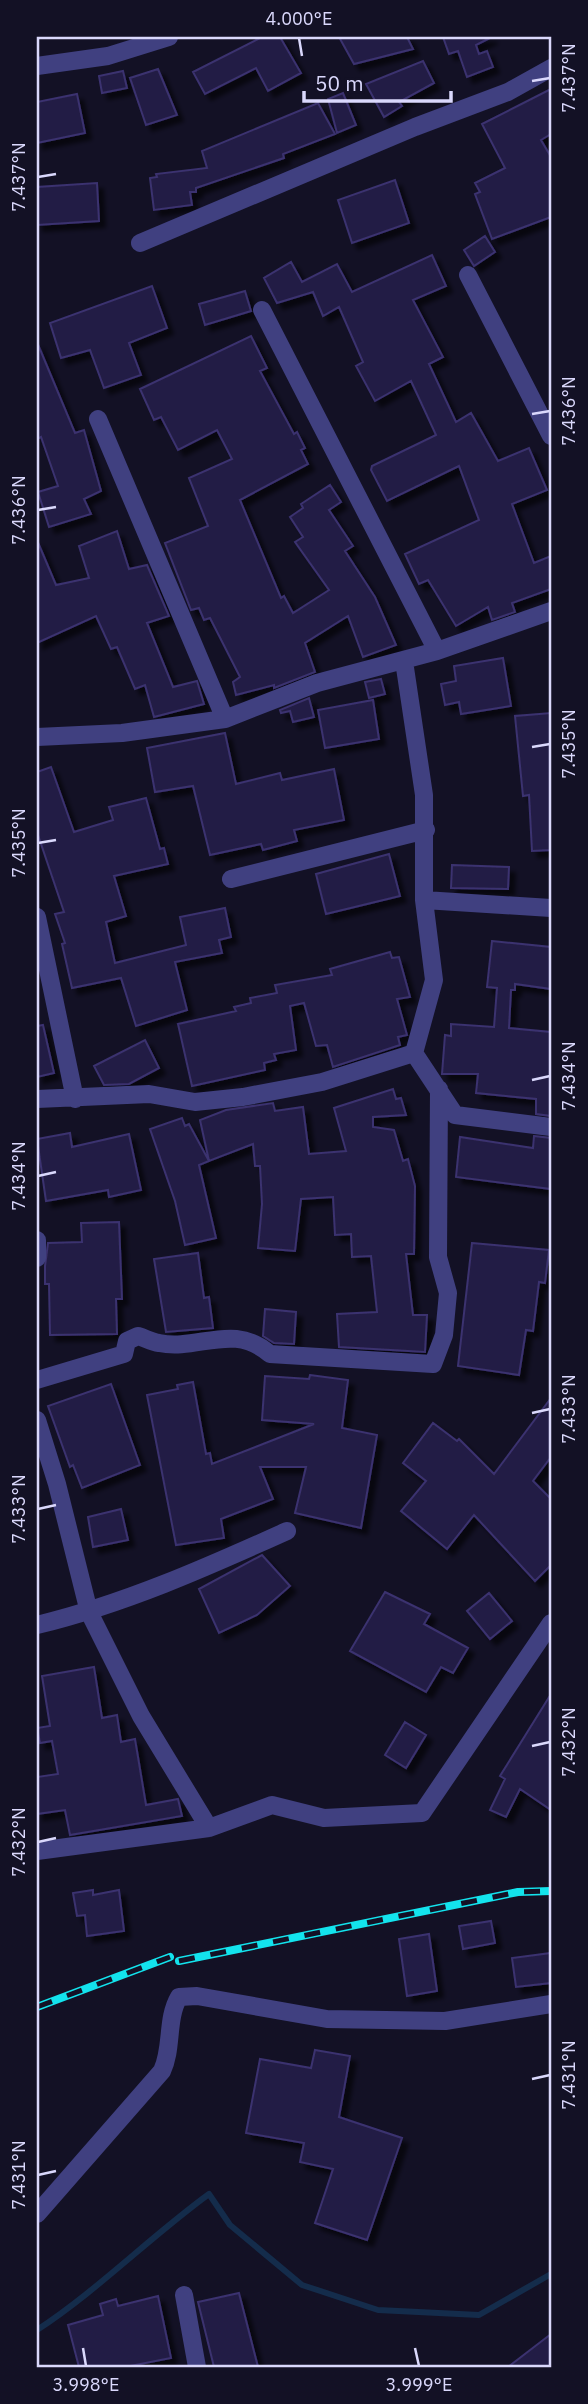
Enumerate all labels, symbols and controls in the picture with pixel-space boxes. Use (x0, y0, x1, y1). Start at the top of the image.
text: 4.000°E (265, 7, 333, 30)
text: 7.437°N (557, 43, 580, 113)
scale bar (304, 60, 452, 104)
text: 50 m (315, 69, 364, 97)
text: 7.437°N (7, 142, 30, 212)
text: 7.436°N (557, 376, 580, 446)
text: 7.436°N (7, 475, 30, 545)
text: 7.435°N (557, 709, 580, 779)
text: 7.435°N (7, 808, 30, 878)
text: 7.434°N (557, 1041, 580, 1111)
text: 7.434°N (7, 1141, 30, 1211)
text: 7.433°N (557, 1374, 580, 1444)
text: 7.433°N (7, 1474, 30, 1544)
text: 7.432°N (557, 1707, 580, 1777)
text: 7.432°N (7, 1807, 30, 1877)
text: 7.431°N (557, 2040, 580, 2110)
text: 7.431°N (7, 2140, 30, 2210)
text: 3.998°E (52, 2373, 120, 2396)
text: 3.999°E (385, 2373, 453, 2396)

